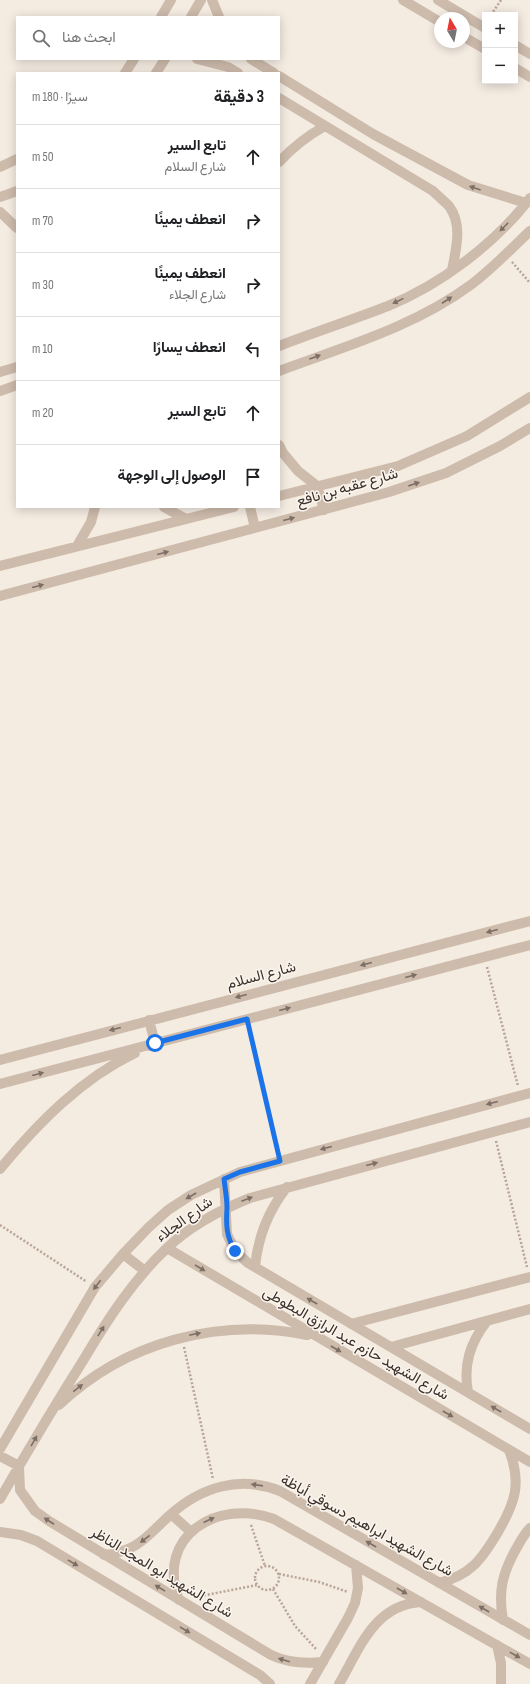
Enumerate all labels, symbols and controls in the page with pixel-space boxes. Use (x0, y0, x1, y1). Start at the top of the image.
north arrow (434, 12, 470, 48)
map controls (482, 12, 518, 84)
button: + (482, 12, 518, 48)
search box (16, 16, 280, 60)
icon: search (30, 27, 52, 49)
text: ابحث هنا (62, 28, 116, 47)
button: − (482, 48, 518, 84)
text: 3 دقيقة (214, 87, 264, 107)
text: سيرًا · 180 m (32, 89, 88, 105)
text: تابع السير (168, 136, 226, 155)
icon: ahead (242, 146, 264, 168)
text: 50 m (32, 149, 53, 165)
text: شارع السلام (164, 159, 226, 175)
one-way arrow (469, 185, 481, 191)
text: انعطف يمينًا (155, 210, 226, 229)
icon: right (242, 210, 264, 232)
text: 70 m (32, 213, 53, 229)
one-way arrow (499, 222, 509, 232)
text: انعطف يمينًا (155, 264, 226, 283)
icon: right (242, 274, 264, 296)
text: 30 m (32, 277, 54, 293)
text: شارع الجلاء (169, 287, 226, 303)
one-way arrow (442, 296, 452, 304)
one-way arrow (392, 298, 404, 304)
text: انعطف يسارًا (153, 338, 226, 357)
icon: left (242, 338, 264, 360)
text: 10 m (32, 341, 53, 357)
one-way arrow (310, 354, 322, 360)
text: تابع السير (168, 402, 226, 421)
icon: ahead (242, 402, 264, 424)
text: 20 m (32, 405, 54, 421)
street label: شارع عقبه بن نافع (294, 464, 401, 512)
text: الوصول إلى الوجهة (118, 466, 226, 485)
icon: arrive (242, 466, 264, 488)
one-way arrow (408, 480, 420, 486)
one-way arrow (283, 516, 295, 522)
one-way arrow (157, 549, 170, 555)
one-way arrow (32, 583, 44, 589)
one-way arrow (486, 928, 498, 934)
street label: شارع السلام (224, 957, 298, 995)
one-way arrow (360, 961, 373, 967)
one-way arrow (405, 973, 417, 979)
one-way arrow (234, 994, 247, 1000)
one-way arrow (280, 1006, 292, 1012)
one-way arrow (109, 1027, 121, 1033)
route start (146, 1034, 164, 1052)
one-way arrow (32, 1071, 44, 1077)
one-way arrow (486, 1101, 499, 1107)
one-way arrow (320, 1145, 332, 1151)
one-way arrow (366, 1161, 378, 1167)
street label: شارع الجلاء (152, 1192, 217, 1247)
one-way arrow (185, 1192, 197, 1199)
one-way arrow (241, 1196, 252, 1202)
route end (226, 1242, 244, 1260)
one-way arrow (194, 1265, 206, 1272)
one-way arrow (93, 1279, 102, 1290)
street label: شارع الشهيد حازم عبد الرازق البطوطى (259, 1282, 452, 1406)
one-way arrow (306, 1297, 318, 1304)
one-way arrow (98, 1325, 105, 1336)
one-way arrow (189, 1331, 201, 1337)
one-way arrow (330, 1345, 342, 1352)
one-way arrow (73, 1384, 84, 1393)
one-way arrow (490, 1406, 502, 1413)
one-way arrow (442, 1411, 454, 1418)
one-way arrow (30, 1436, 37, 1447)
street label: شارع الشهيد ابراهيم دسوقي أباظة (276, 1470, 456, 1584)
one-way arrow (250, 1482, 263, 1488)
one-way arrow (43, 1517, 54, 1525)
one-way arrow (203, 1517, 215, 1524)
street label: شارع الشهيد ابو المجد الناظر (86, 1522, 236, 1623)
one-way arrow (140, 1535, 151, 1544)
one-way arrow (366, 1540, 377, 1547)
one-way arrow (68, 1559, 78, 1567)
one-way arrow (154, 1585, 166, 1592)
one-way arrow (396, 1588, 407, 1594)
one-way arrow (478, 1605, 490, 1612)
one-way arrow (180, 1626, 190, 1634)
one-way arrow (509, 1652, 521, 1658)
one-way arrow (278, 1657, 290, 1663)

